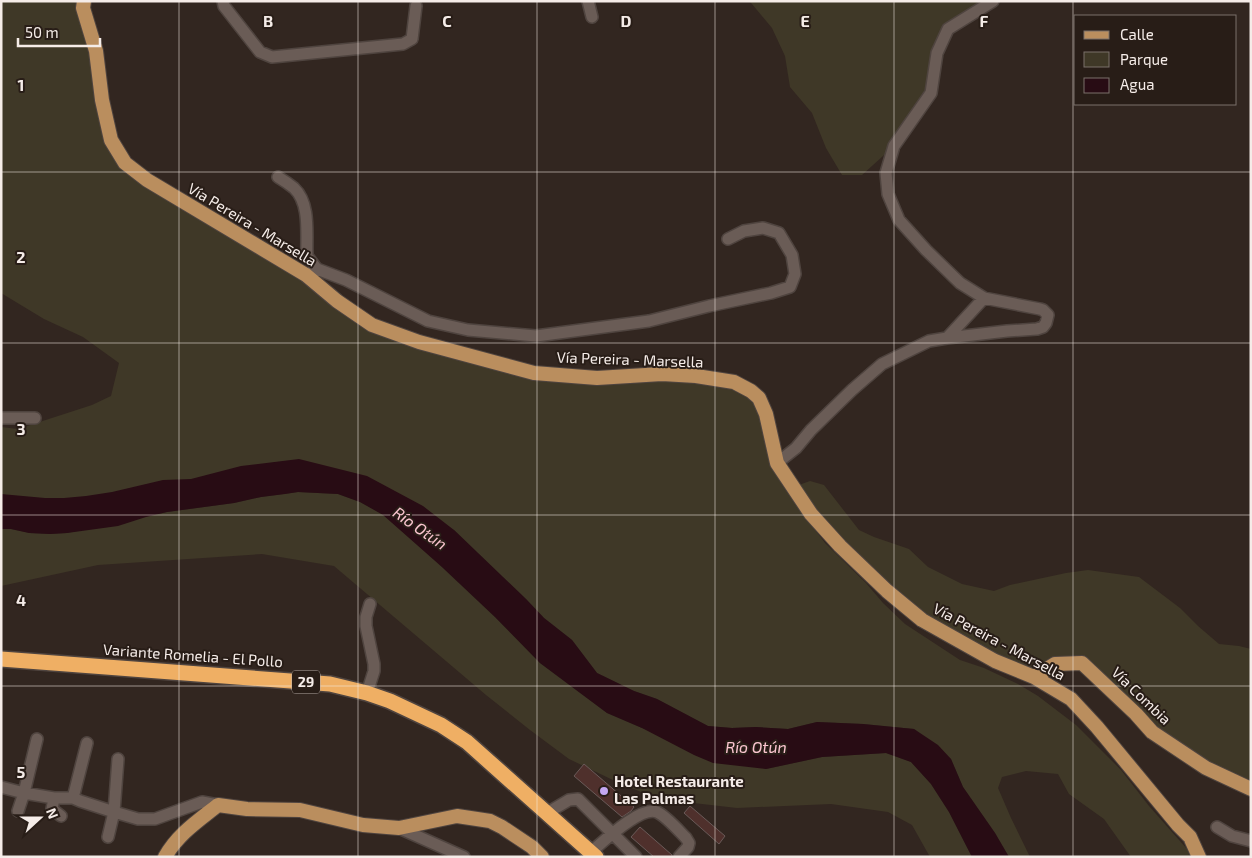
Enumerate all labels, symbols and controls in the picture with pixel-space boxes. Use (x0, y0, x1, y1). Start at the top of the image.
text: B (263, 11, 273, 30)
text: C (442, 11, 452, 30)
text: D (621, 11, 632, 30)
text: E (800, 11, 810, 30)
text: F (980, 11, 989, 30)
scale bar (18, 15, 100, 47)
legend (1074, 15, 1237, 105)
text: 50 m (25, 23, 59, 41)
text: Calle (1120, 25, 1154, 43)
text: Parque (1120, 50, 1168, 68)
text: 1 (18, 75, 24, 94)
text: Agua (1120, 75, 1155, 93)
street label: Vía Pereira - Marsella (185, 179, 320, 270)
text: 2 (16, 247, 26, 266)
street label: Vía Pereira - Marsella (556, 347, 704, 371)
text: 3 (16, 419, 26, 438)
water label: Río Otún (390, 502, 451, 553)
text: 4 (16, 590, 26, 609)
street label: Vía Pereira - Marsella (930, 599, 1068, 684)
street label: Variante Romelia - El Pollo (103, 640, 284, 670)
street label: Vía Combia (1108, 663, 1175, 728)
road number: 29 (292, 670, 320, 694)
water label: Río Otún (725, 737, 787, 756)
text: 5 (17, 762, 26, 781)
place label: Hotel Restaurante Las Palmas (614, 772, 744, 807)
marker: Hotel Restaurante Las Palmas (598, 785, 610, 797)
north arrow (15, 793, 65, 843)
text: N (43, 805, 62, 821)

